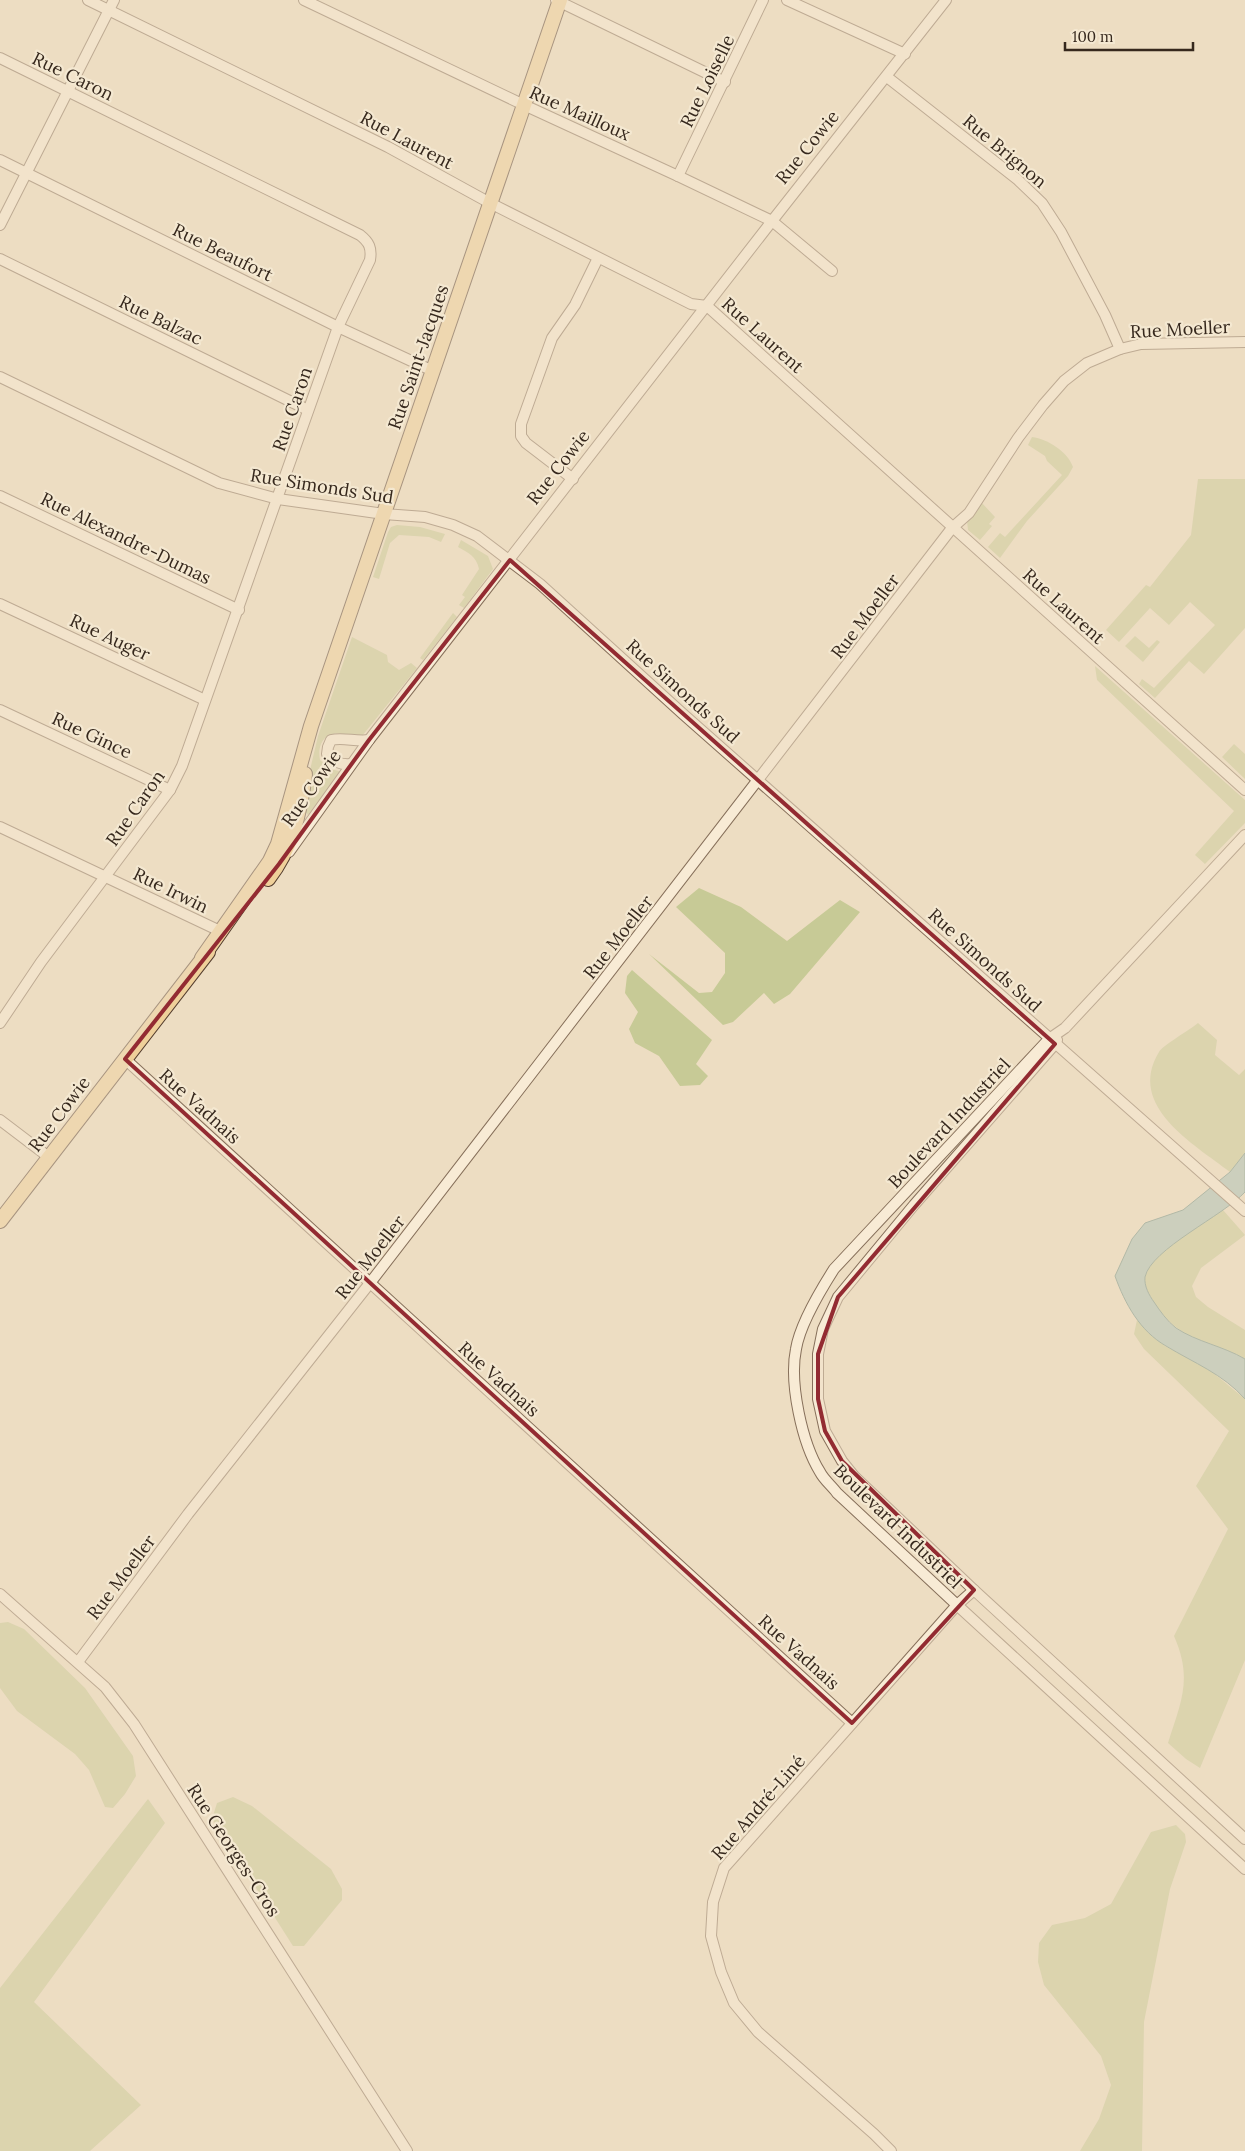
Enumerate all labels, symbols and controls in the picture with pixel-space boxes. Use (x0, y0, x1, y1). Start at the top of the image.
scale bar (1065, 20, 1192, 52)
text: 100 m (1072, 27, 1113, 46)
street label: Rue Loiselle (675, 31, 739, 131)
street label: Rue Caron (29, 46, 117, 106)
street label: Rue Mailloux (526, 81, 634, 146)
street label: Rue Cowie (770, 105, 844, 189)
street label: Rue Laurent (356, 106, 458, 174)
street label: Rue Brignon (958, 109, 1052, 193)
street label: Rue Beaufort (169, 218, 277, 286)
street label: Rue Saint-Jacques (382, 282, 454, 432)
street label: Rue Balzac (116, 290, 206, 350)
street label: Rue Laurent (717, 292, 809, 378)
street label: Rue Moeller (1129, 315, 1231, 343)
street label: Rue Caron (267, 364, 317, 454)
street label: Rue Cowie (522, 425, 595, 509)
street label: Rue Simonds Sud (249, 463, 395, 509)
street label: Rue Alexandre-Dumas (37, 487, 215, 589)
street label: Rue Laurent (1018, 563, 1110, 649)
street label: Rue Moeller (826, 569, 905, 663)
street label: Rue Auger (66, 608, 154, 666)
street label: Rue Simonds Sud (622, 634, 745, 748)
street label: Rue Gince (48, 707, 136, 764)
street label: Rue Cowie (276, 745, 346, 831)
street label: Rue Caron (100, 765, 170, 850)
street label: Rue Irwin (130, 862, 212, 918)
street label: Rue Moeller (578, 890, 658, 984)
street label: Rue Simonds Sud (924, 903, 1047, 1017)
street label: Boulevard Industriel (883, 1053, 1015, 1193)
street label: Rue Vadnais (155, 1063, 245, 1149)
street label: Rue Cowie (23, 1071, 95, 1156)
street label: Rue Moeller (330, 1210, 410, 1304)
street label: Rue Vadnais (454, 1336, 544, 1422)
street label: Boulevard Industriel (829, 1459, 967, 1593)
street label: Rue Moeller (82, 1530, 161, 1624)
street label: Rue Vadnais (754, 1609, 844, 1695)
street label: Rue André-Liné (706, 1750, 810, 1864)
street label: Rue Georges-Cros (182, 1779, 286, 1921)

